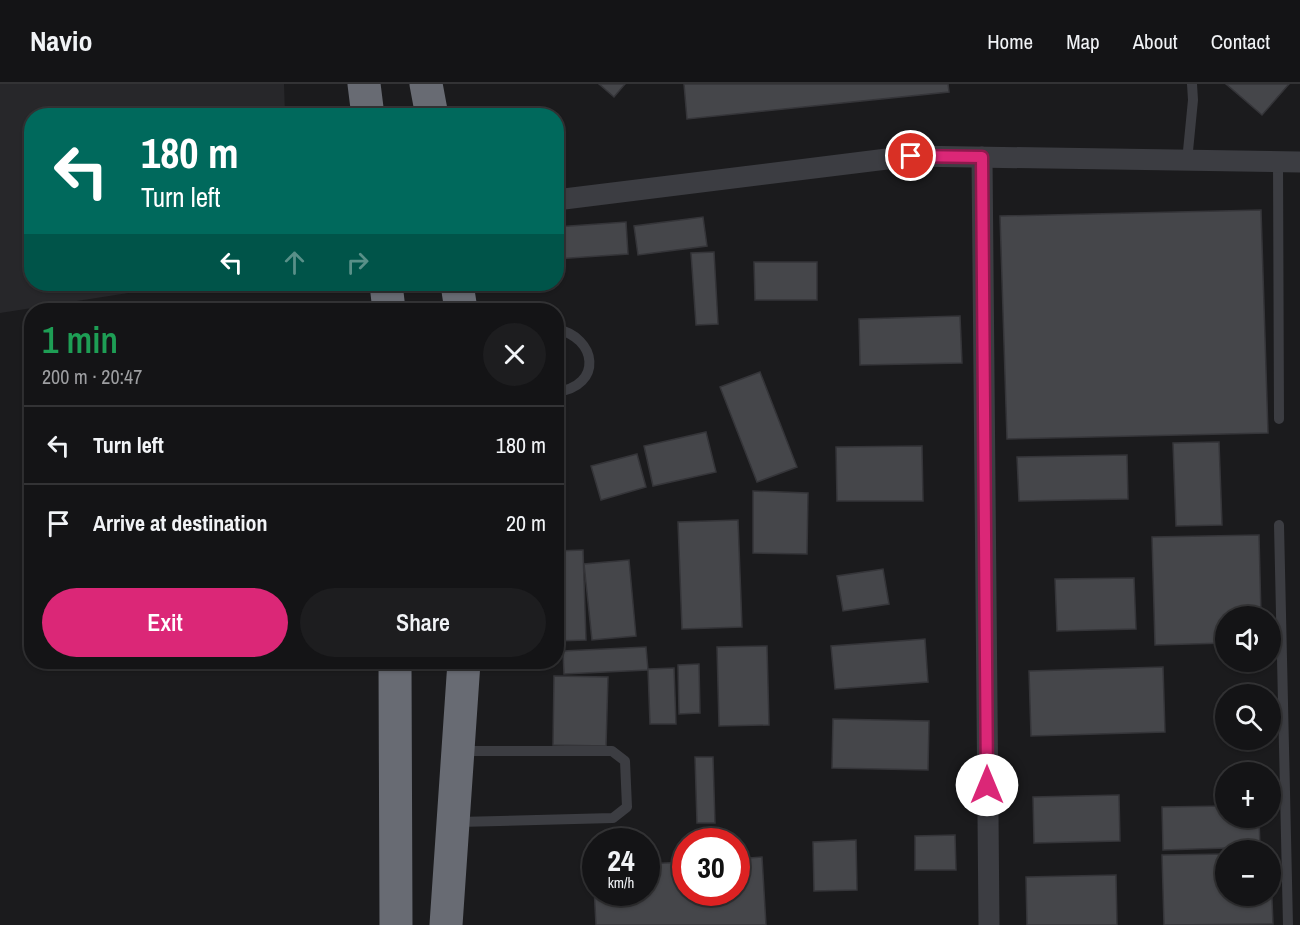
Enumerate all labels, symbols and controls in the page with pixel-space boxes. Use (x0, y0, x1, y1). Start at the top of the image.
text: Navio (30, 22, 93, 60)
text: Home (987, 27, 1033, 56)
text: Map (1066, 27, 1100, 56)
text: About (1133, 27, 1178, 56)
text: Contact (1211, 27, 1270, 56)
text: 180 m (141, 125, 239, 181)
pin (885, 130, 936, 181)
icon: left (42, 132, 120, 210)
icon: arrive (894, 139, 927, 172)
text: Turn left (141, 179, 220, 215)
icon: left (215, 246, 248, 279)
icon: ahead (278, 246, 311, 279)
icon: right (341, 246, 374, 279)
text: 1 min (42, 316, 118, 364)
button: close (483, 323, 546, 386)
text: 200 m · 20:47 (42, 363, 142, 390)
icon: left (42, 429, 75, 462)
text: Turn left (93, 430, 164, 460)
text: 180 m (496, 430, 546, 460)
icon: arrive (42, 507, 75, 540)
text: Arrive at destination (93, 508, 267, 538)
text: 20 m (506, 508, 546, 538)
button: Exit (42, 588, 288, 657)
button: Share (300, 588, 546, 657)
map controls (1215, 606, 1281, 906)
button: sound (1215, 606, 1281, 672)
button: search (1215, 684, 1281, 750)
position arrow (955, 753, 1019, 817)
button: + (1215, 762, 1281, 828)
speed limit sign: 30 (672, 828, 750, 906)
text: 24 (607, 840, 635, 880)
button: − (1215, 840, 1281, 906)
text: km/h (608, 872, 634, 893)

